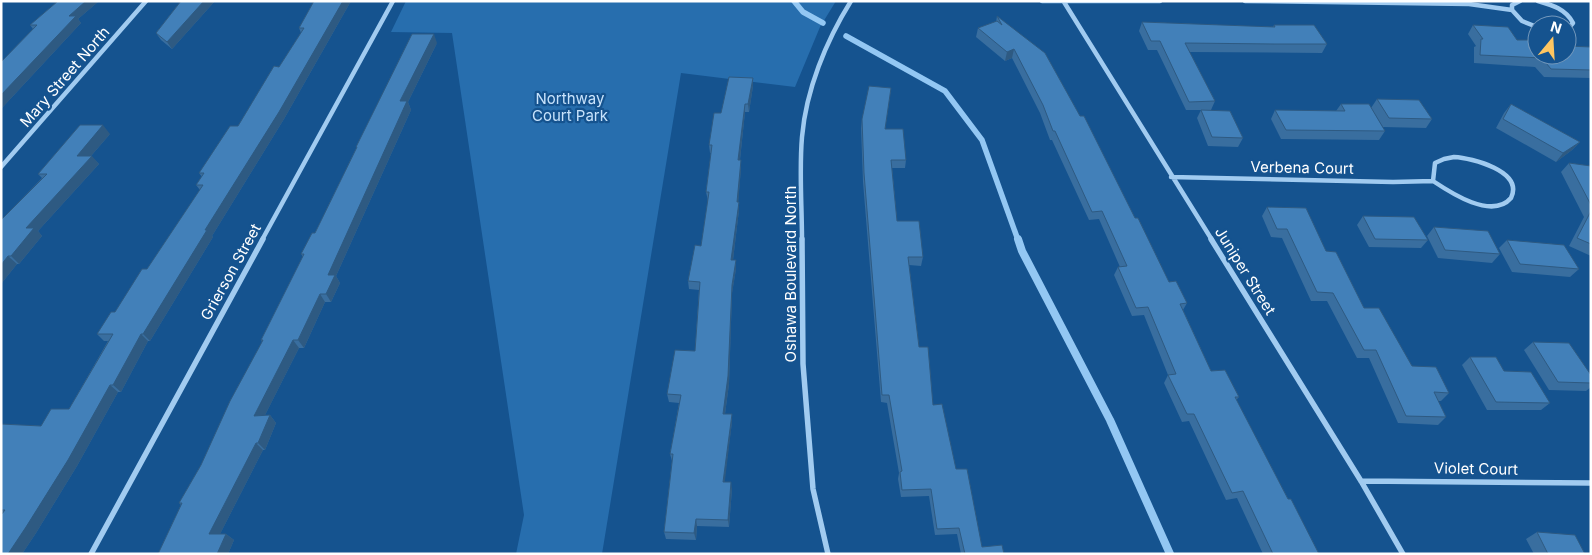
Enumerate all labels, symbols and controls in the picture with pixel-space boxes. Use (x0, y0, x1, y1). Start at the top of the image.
north arrow (1527, 15, 1577, 65)
text: N (1548, 17, 1564, 37)
street label: Mary Street North (16, 23, 113, 131)
park label: Northway Court Park (532, 89, 609, 125)
street label: Verbena Court (1250, 157, 1354, 178)
street label: Oshawa Boulevard North (781, 186, 800, 362)
street label: Grierson Street (196, 220, 265, 323)
street label: Juniper Street (1211, 223, 1280, 318)
street label: Violet Court (1434, 458, 1518, 479)

